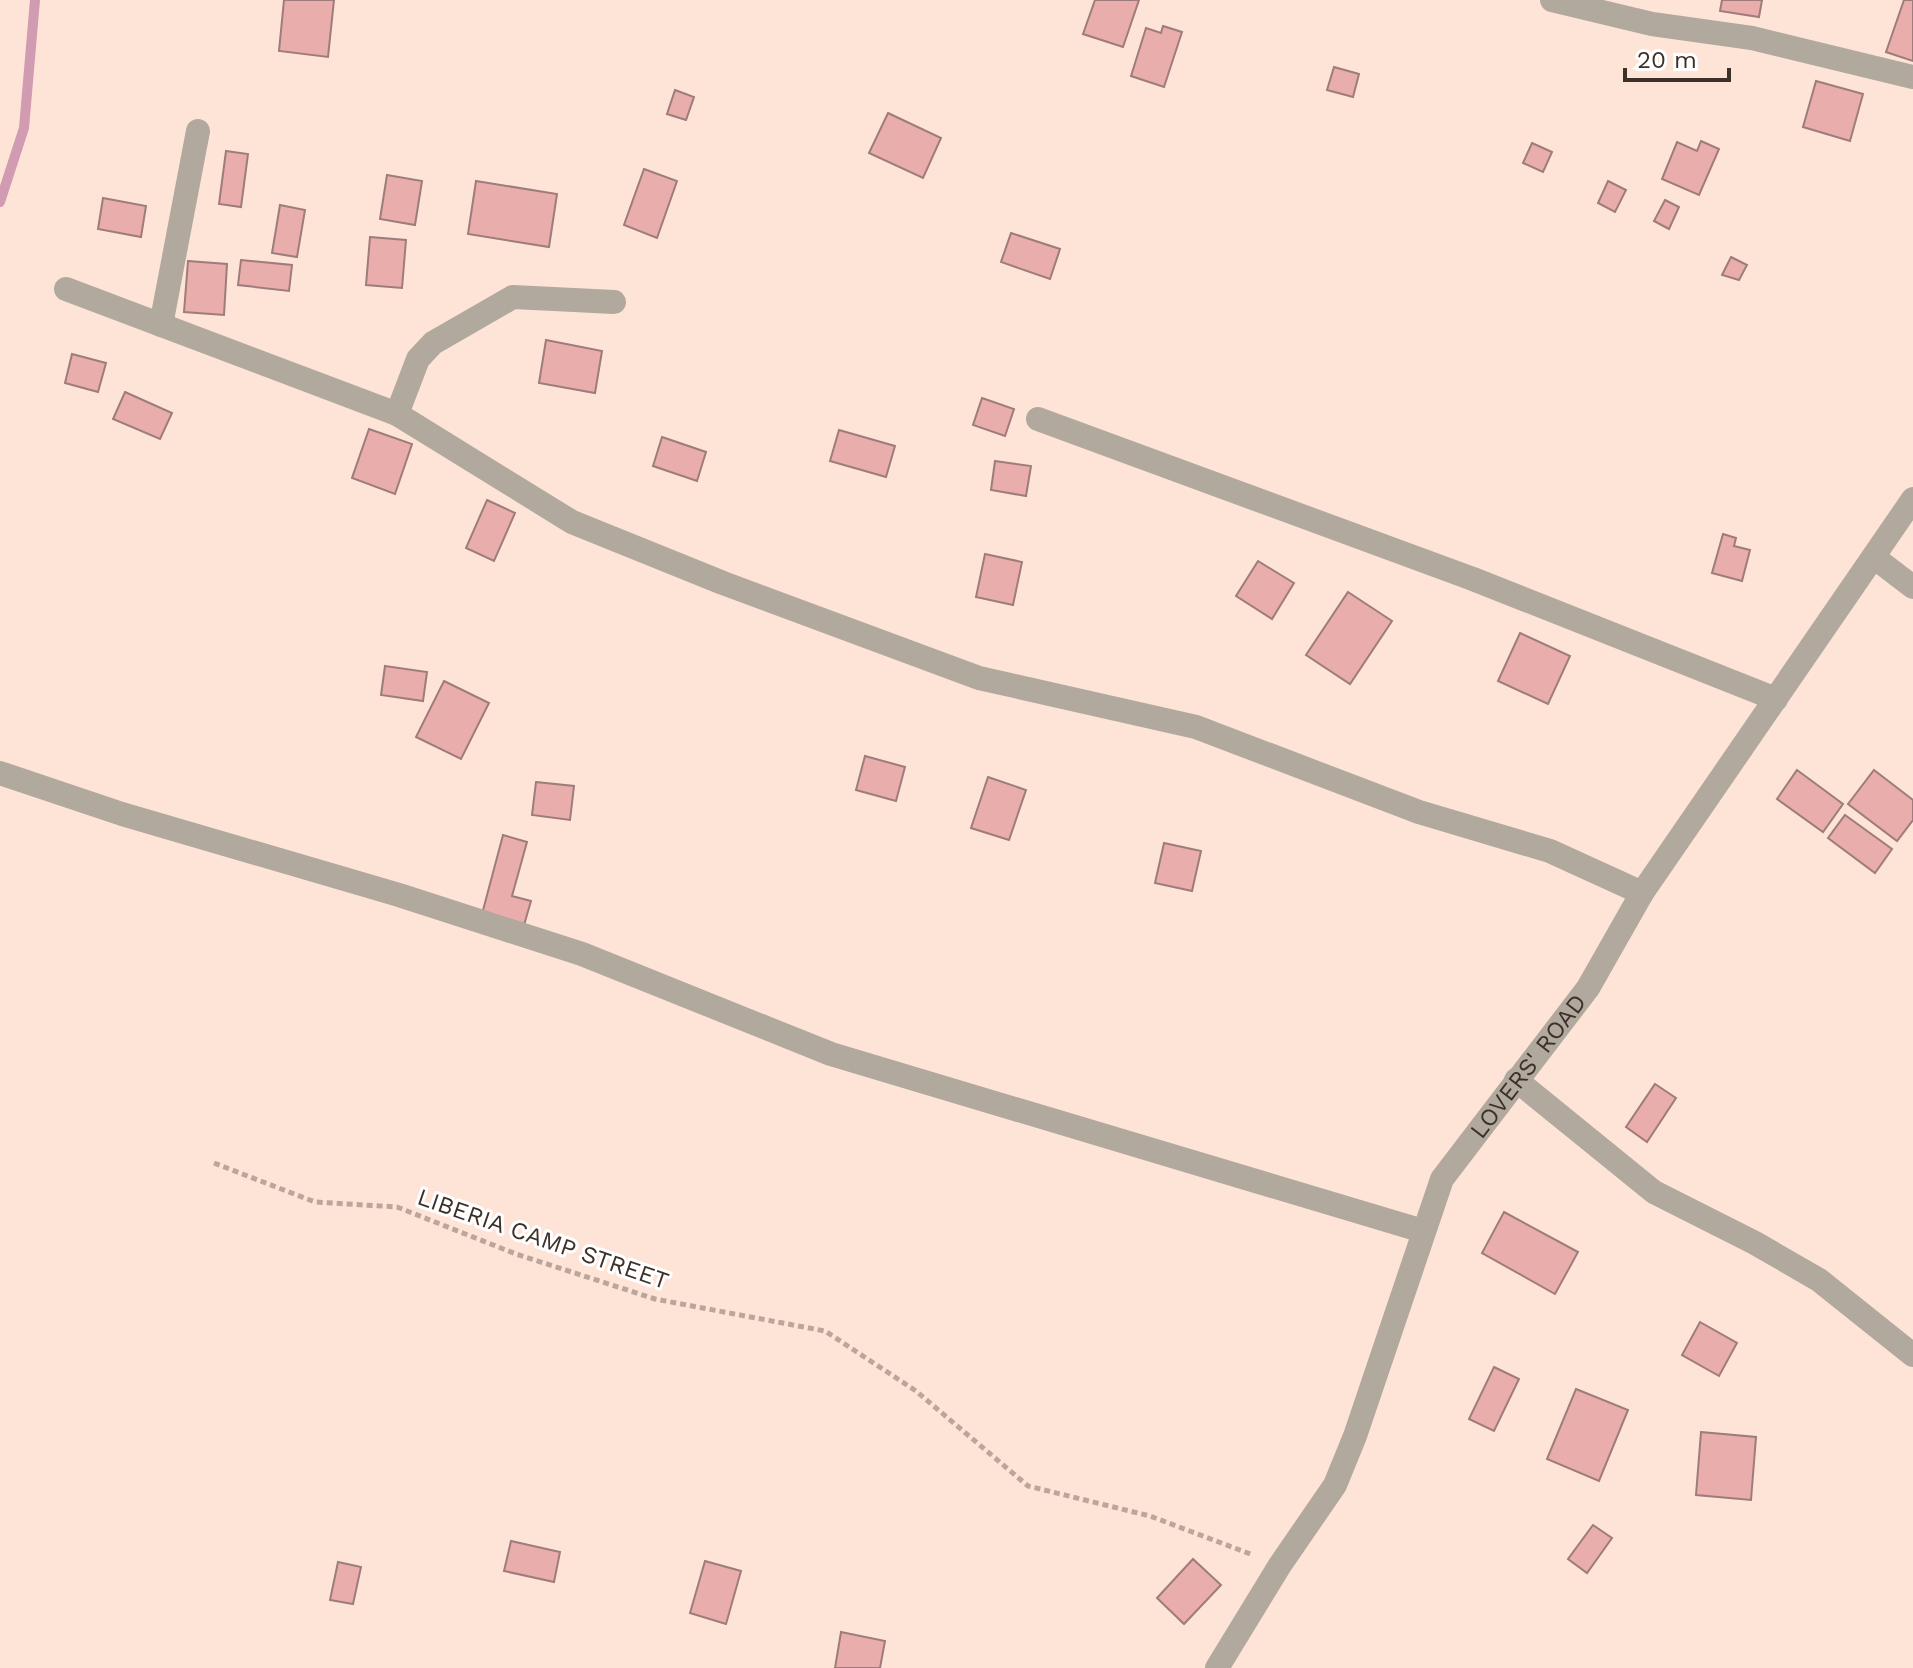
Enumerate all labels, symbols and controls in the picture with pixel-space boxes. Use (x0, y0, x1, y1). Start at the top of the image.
scale bar (1625, 32, 1729, 82)
text: 20 m (1637, 46, 1697, 74)
street label: LOVERS' ROAD (1464, 989, 1592, 1144)
street label: LIBERIA CAMP STREET (414, 1183, 672, 1295)

